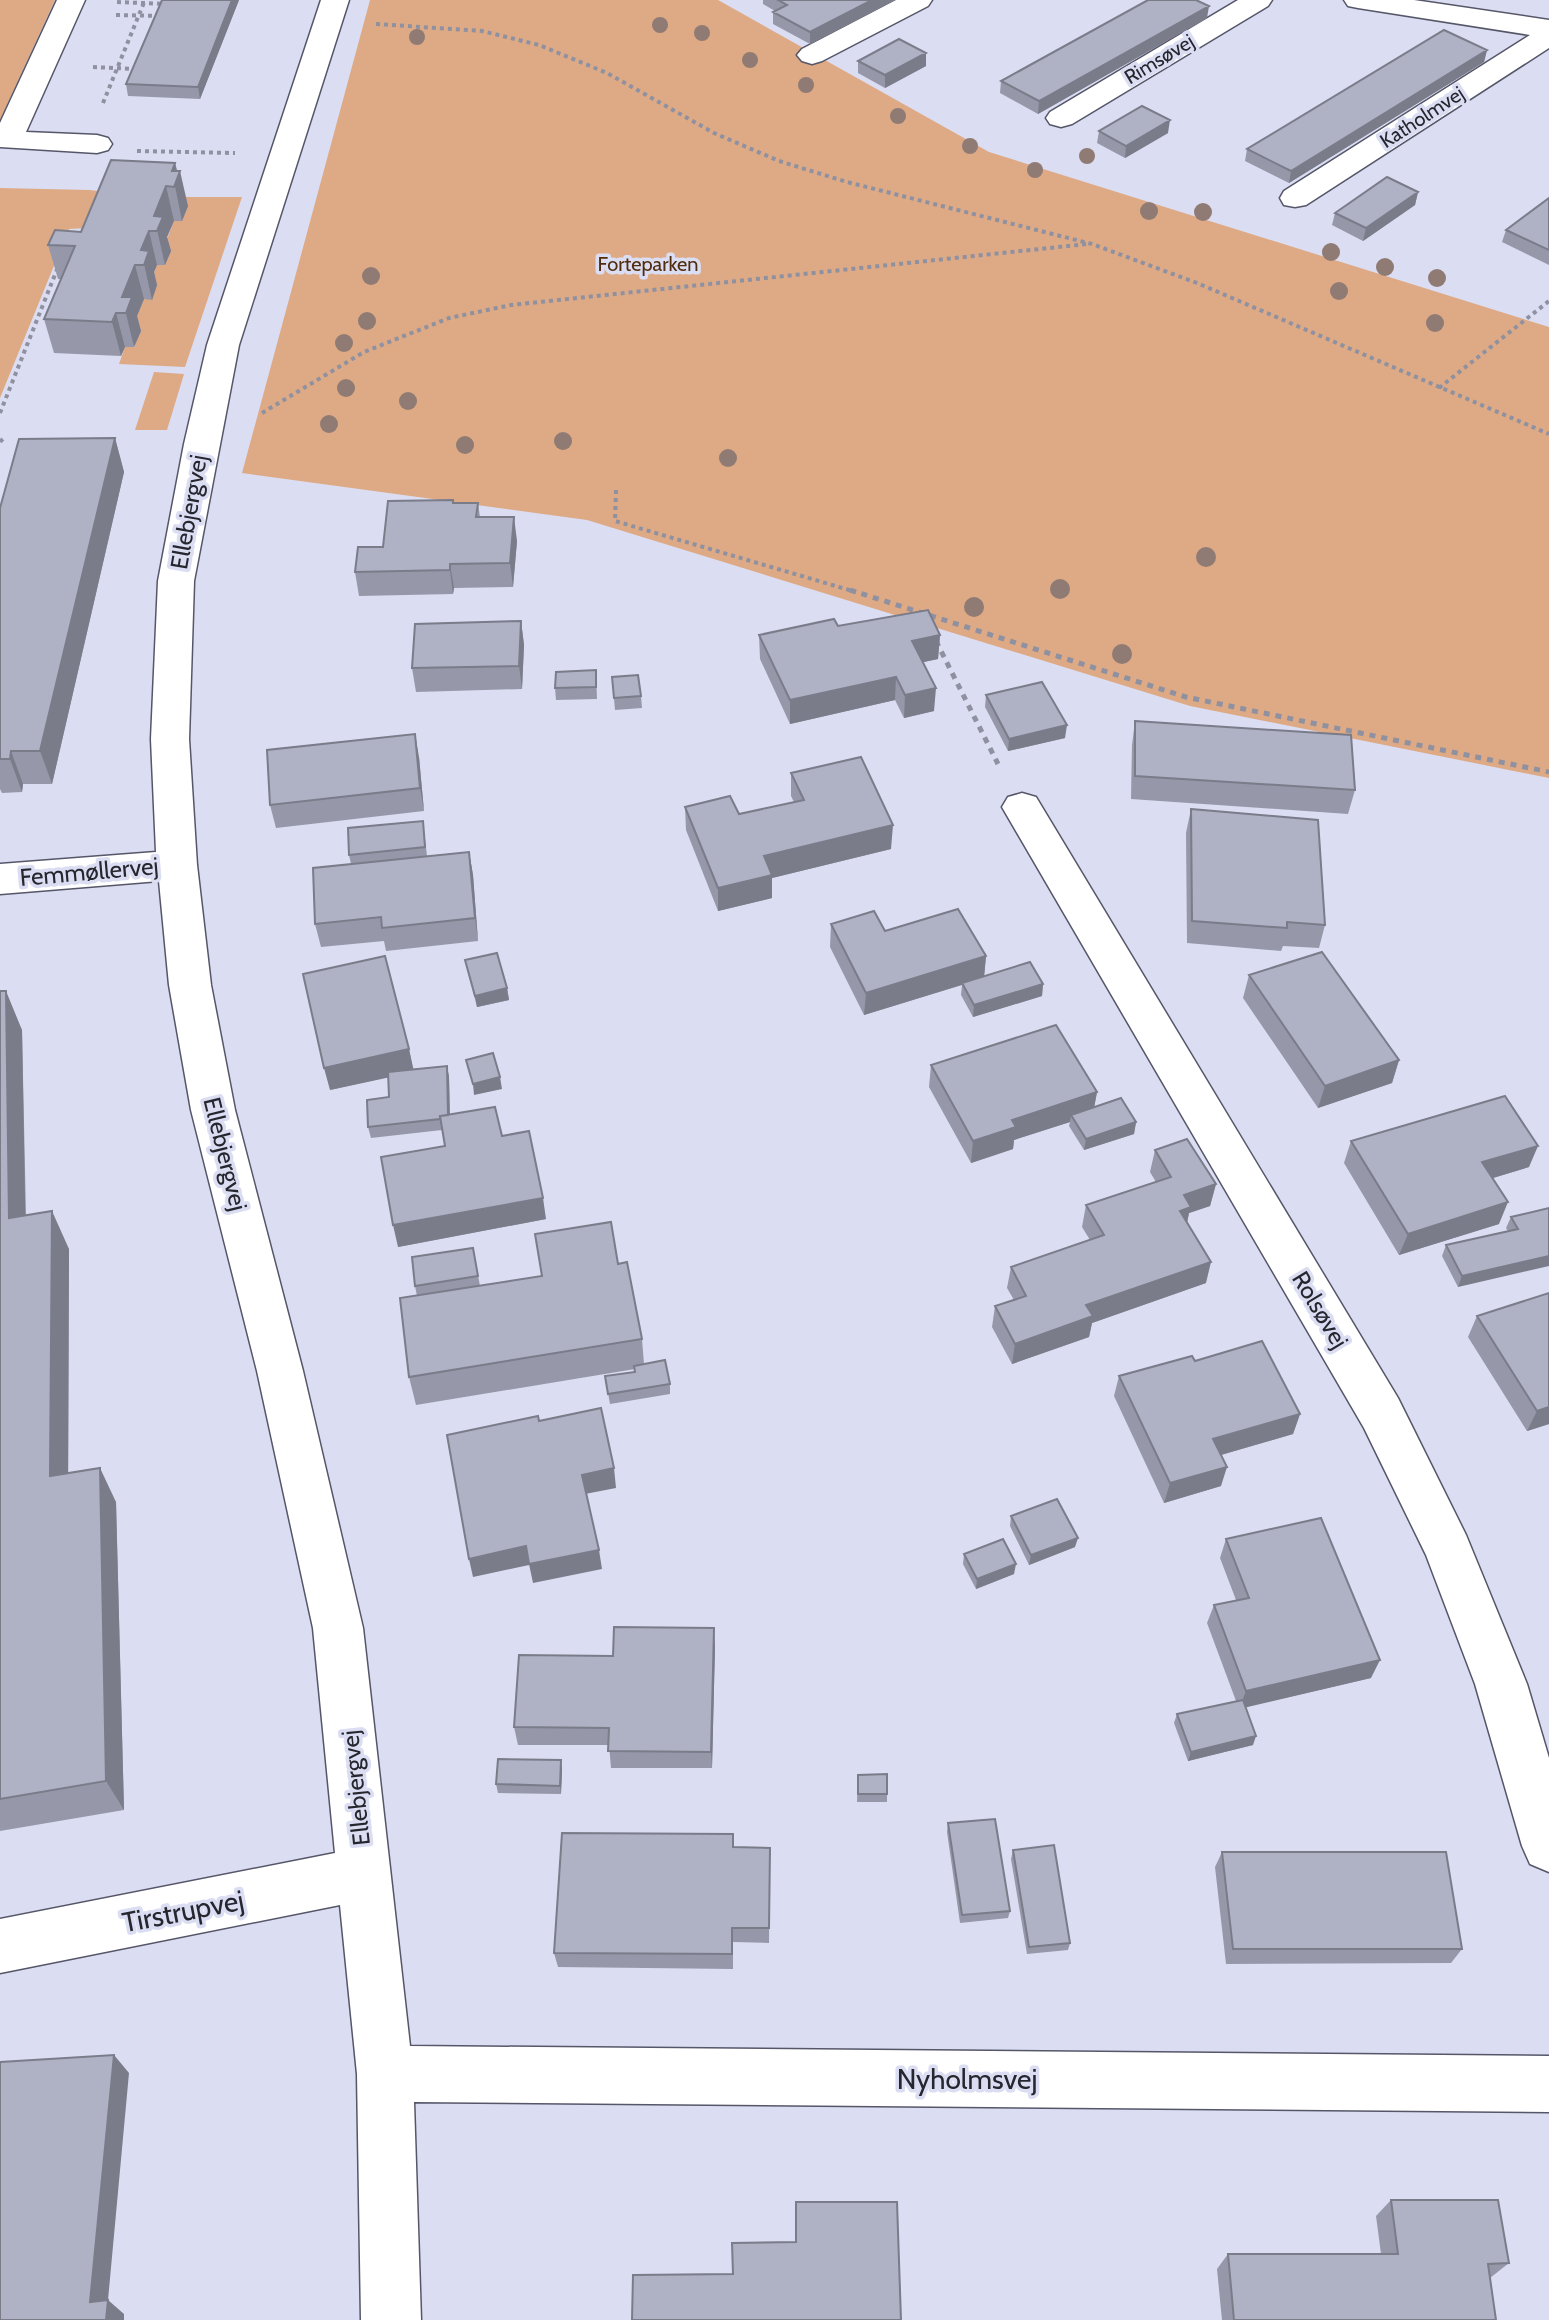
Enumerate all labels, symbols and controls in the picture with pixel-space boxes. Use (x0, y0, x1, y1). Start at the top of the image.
street label: Rimsøvej (1120, 29, 1198, 89)
street label: Katholmvej (1375, 81, 1469, 153)
park label: Forteparken (598, 252, 698, 276)
street label: Ellebjergvej (164, 452, 213, 571)
street label: Femmøllervej (18, 851, 160, 892)
street label: Ellebjergvej (197, 1094, 254, 1214)
street label: Rolsøvej (1286, 1266, 1355, 1354)
street label: Ellebjergvej (335, 1729, 376, 1847)
street label: Tirstrupvej (119, 1883, 247, 1939)
street label: Nyholmsvej (897, 2062, 1037, 2096)

